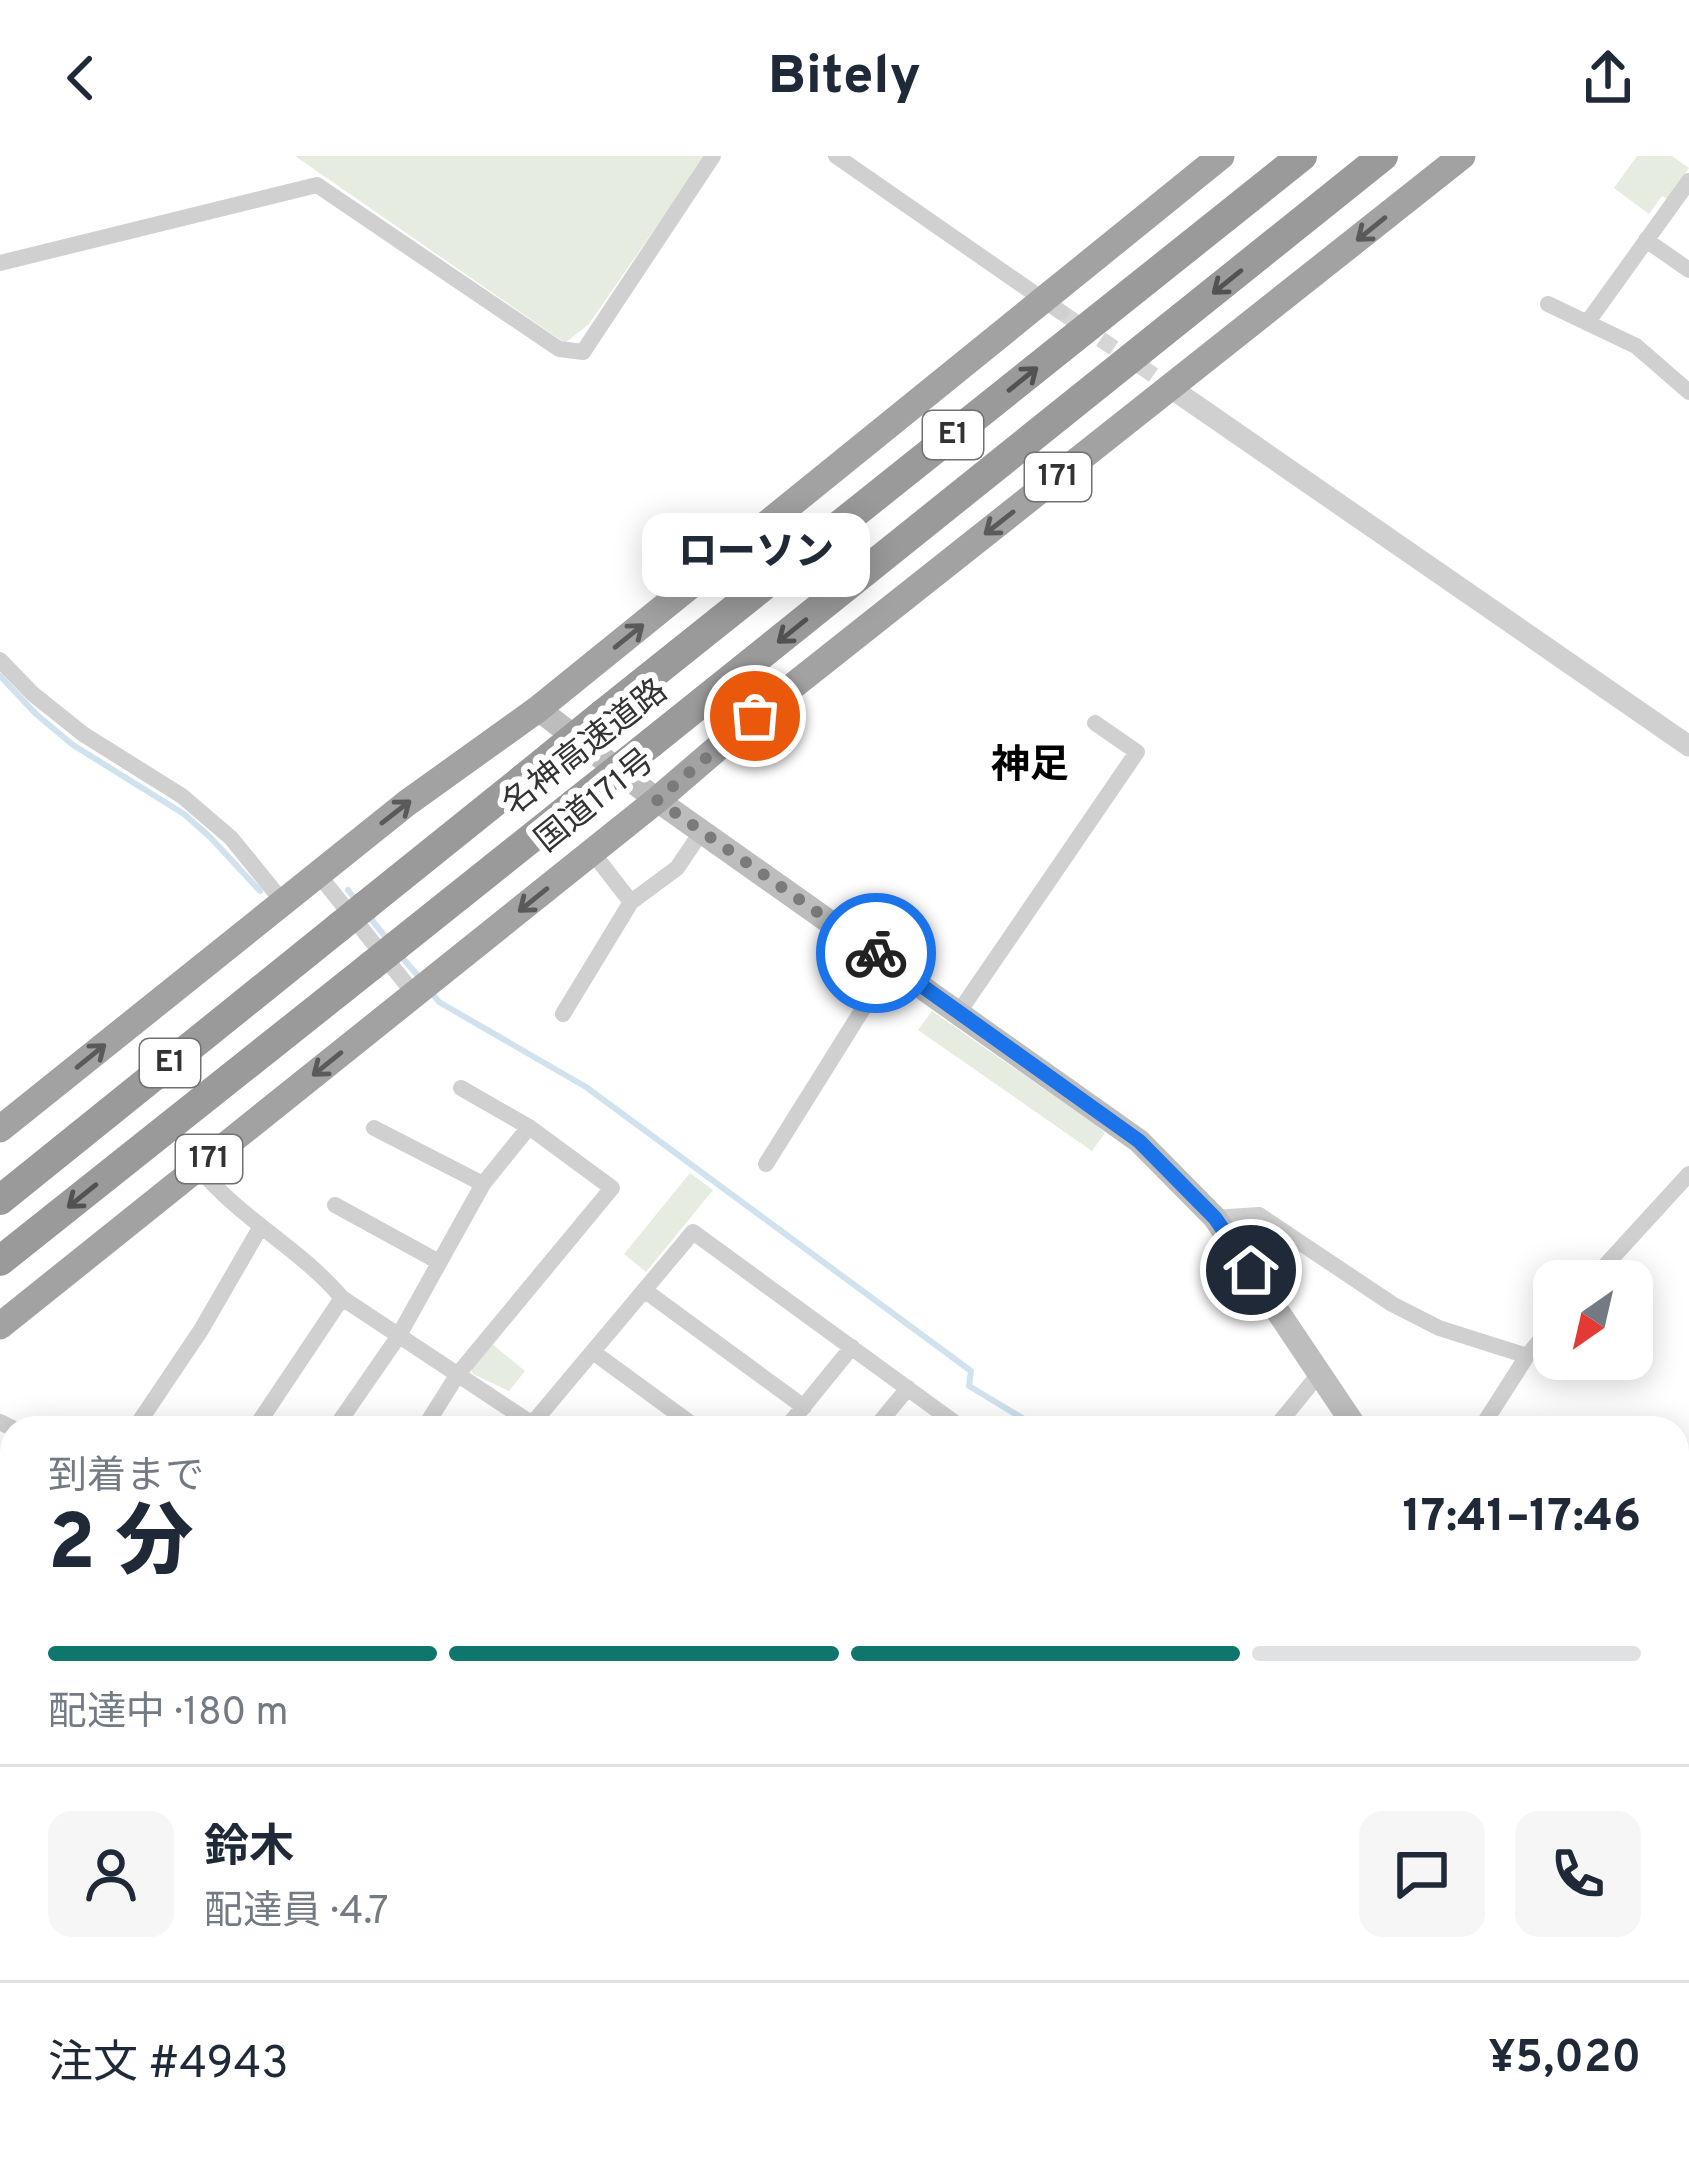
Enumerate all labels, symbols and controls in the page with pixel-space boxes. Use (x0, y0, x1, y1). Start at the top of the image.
text: Bitely (768, 44, 921, 113)
icon: back (48, 45, 114, 111)
icon: share (1575, 45, 1641, 111)
one-way arrow (1355, 215, 1387, 242)
one-way arrow (1212, 269, 1244, 295)
one-way arrow (1007, 366, 1038, 393)
road number: E1 (923, 411, 983, 459)
road number: 171 (1025, 453, 1091, 501)
one-way arrow (984, 509, 1016, 536)
callout: ローソン (641, 512, 869, 596)
text: ローソン (678, 530, 834, 579)
one-way arrow (776, 617, 808, 644)
one-way arrow (613, 623, 645, 650)
pin (704, 665, 806, 767)
street label: 名神高速道路 (495, 672, 677, 826)
icon: bag (722, 683, 788, 749)
street label: 国道171号 (528, 741, 664, 863)
district label: 神足 (991, 743, 1069, 792)
one-way arrow (379, 799, 411, 826)
one-way arrow (518, 885, 549, 913)
courier (816, 893, 936, 1013)
icon: bike (843, 920, 909, 986)
road number: E1 (140, 1039, 200, 1087)
one-way arrow (75, 1043, 107, 1069)
one-way arrow (312, 1051, 344, 1077)
road number: 171 (176, 1135, 242, 1183)
one-way arrow (67, 1182, 99, 1209)
pin (1200, 1219, 1302, 1321)
icon: home (1218, 1237, 1284, 1303)
north arrow (1533, 1260, 1653, 1380)
map controls (1533, 1260, 1653, 1380)
text: 到着まで (48, 1454, 204, 1503)
text: 17:41–17:46 (1403, 1490, 1641, 1547)
text: 2 分 (48, 1498, 194, 1597)
text: 配達中 · 180 m (48, 1690, 289, 1739)
button: person (48, 1811, 174, 1937)
button: chat (1359, 1811, 1485, 1937)
button: phone (1515, 1811, 1641, 1937)
text: 鈴木 (204, 1821, 294, 1878)
text: 配達員 · 4.7 (204, 1889, 389, 1938)
text: ¥5,020 (1488, 2031, 1641, 2088)
text: 注文 #4943 (48, 2037, 288, 2094)

